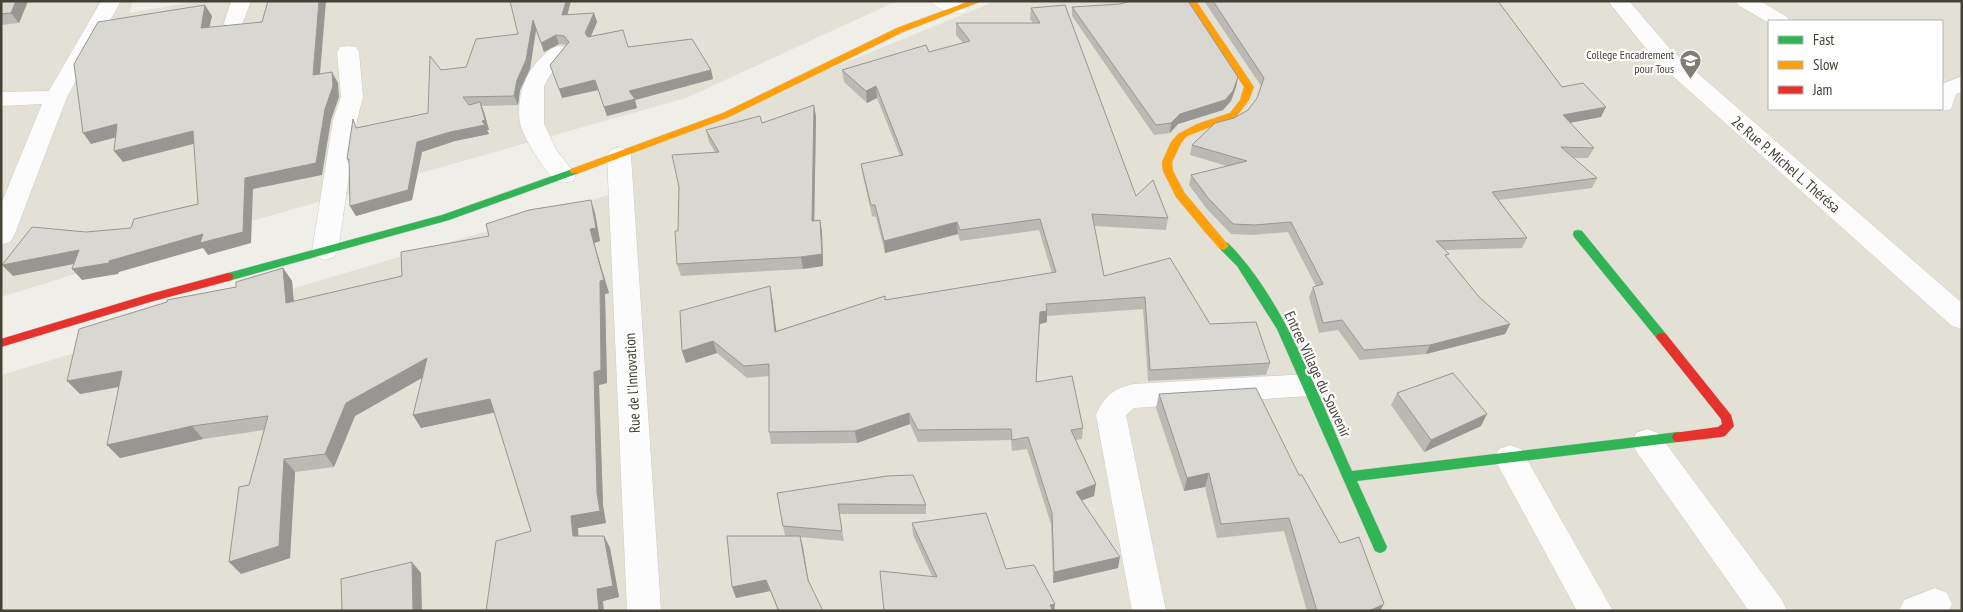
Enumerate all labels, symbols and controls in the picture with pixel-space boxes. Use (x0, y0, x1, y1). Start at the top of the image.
legend (1768, 20, 1943, 110)
text: Fast (1813, 30, 1834, 49)
place label: College Encadrement pour Tous (1586, 47, 1675, 76)
school or university icon: College Encadrement pour Tous (1678, 49, 1702, 80)
text: Slow (1813, 55, 1838, 74)
text: Jam (1812, 80, 1832, 99)
street label: 2e Rue P. Michel L. Thérésa (1728, 111, 1844, 217)
street label: Entree Village du Souvenir (1280, 308, 1356, 441)
street label: Rue de l'Innovation (620, 332, 644, 434)

